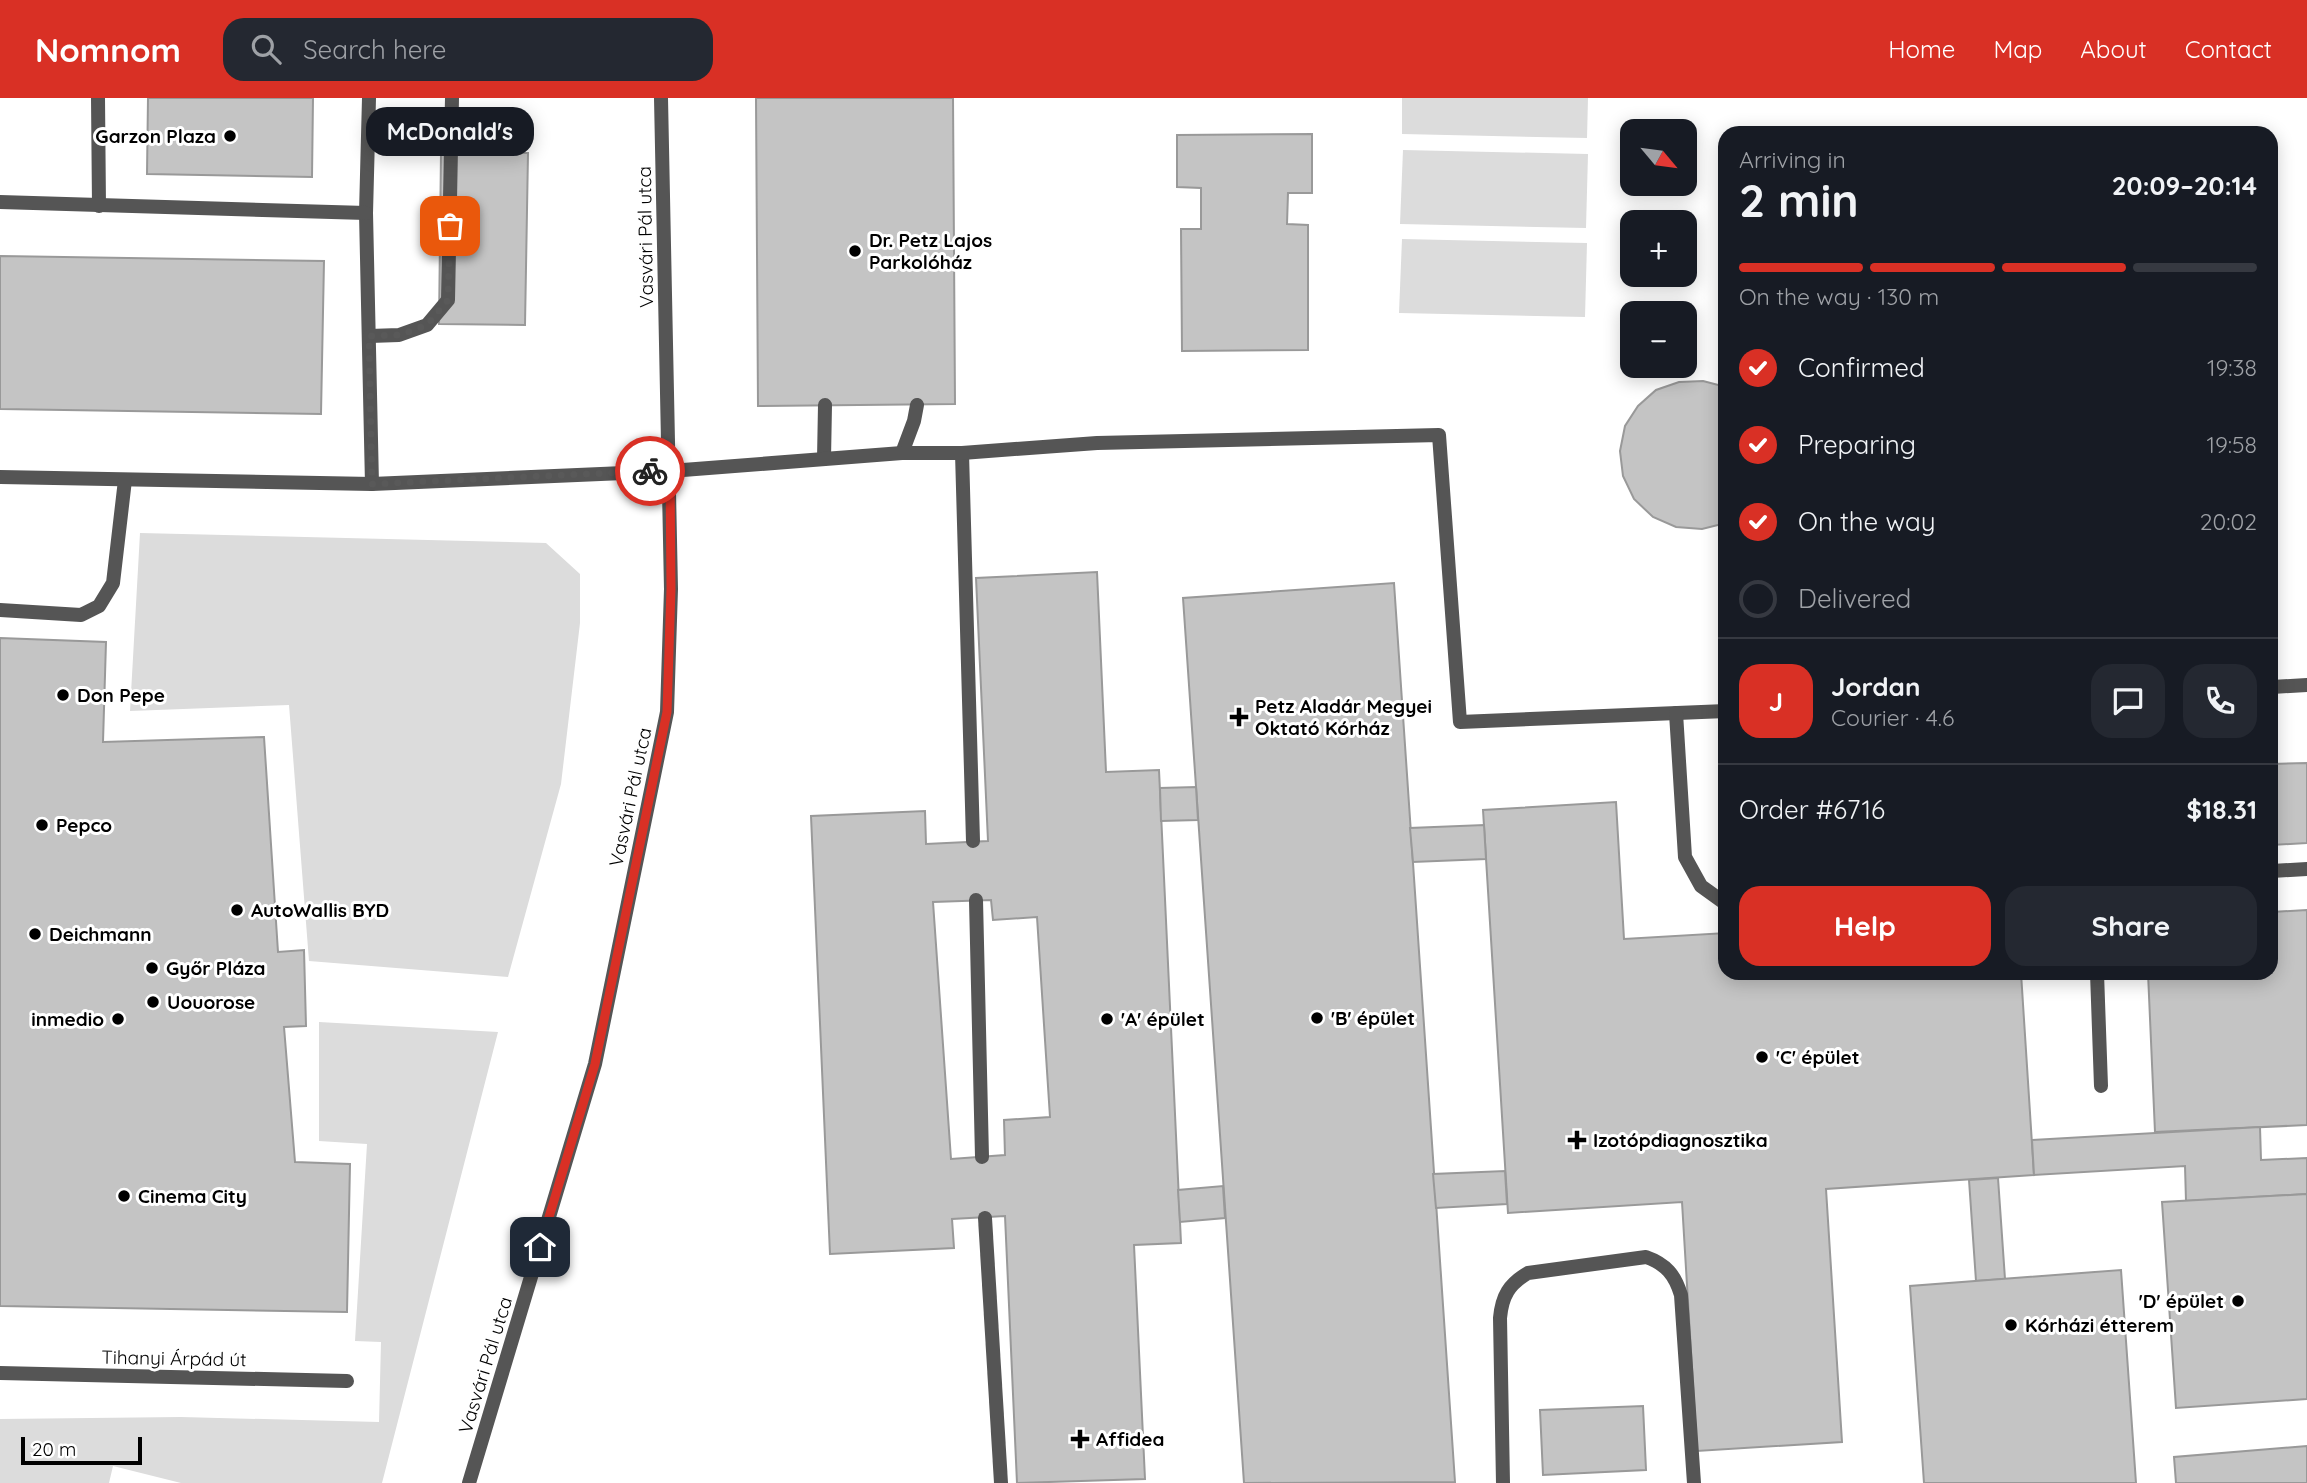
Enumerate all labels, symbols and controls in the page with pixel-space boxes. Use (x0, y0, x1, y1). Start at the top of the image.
search box (223, 18, 713, 81)
text: Nomnom (35, 29, 181, 70)
icon: search (247, 30, 285, 68)
text: Search here (303, 33, 447, 66)
text: Home (1888, 34, 1955, 64)
text: Map (1993, 34, 2042, 64)
text: About (2080, 34, 2147, 64)
text: Contact (2185, 34, 2272, 64)
callout: McDonald's (366, 107, 534, 156)
text: McDonald's (387, 117, 513, 146)
north arrow (1620, 119, 1698, 196)
map controls (1620, 119, 1697, 378)
place label: Garzon Plaza (95, 124, 216, 148)
marker: Garzon Plaza (222, 128, 238, 144)
text: Arriving in (1739, 145, 1846, 174)
street label: Vasvári Pál utca (632, 166, 658, 308)
text: 20:09–20:14 (2112, 169, 2257, 202)
text: 2 min (1739, 171, 1859, 229)
pin (420, 196, 480, 256)
icon: bag (431, 207, 469, 245)
button: + (1620, 210, 1697, 287)
place label: Dr. Petz Lajos Parkolóház (869, 228, 992, 274)
marker: Dr. Petz Lajos Parkolóház (847, 243, 863, 259)
text: On the way · 130 m (1739, 282, 1939, 311)
button: − (1620, 301, 1697, 378)
icon: check (1739, 349, 1777, 387)
text: Confirmed (1798, 351, 1925, 384)
text: 19:38 (2207, 353, 2257, 382)
icon: check (1739, 426, 1777, 464)
text: Preparing (1798, 428, 1916, 461)
text: 19:58 (2206, 430, 2257, 459)
courier (615, 436, 685, 506)
icon: bike (631, 452, 669, 490)
icon: check (1739, 503, 1777, 541)
text: On the way (1798, 505, 1936, 538)
text: 20:02 (2200, 507, 2257, 536)
text: Delivered (1798, 582, 1911, 615)
button: chat (2091, 664, 2165, 738)
button: phone (2183, 664, 2257, 738)
text: Jordan (1831, 670, 1920, 703)
place label: Don Pepe (77, 683, 165, 707)
text: J (1769, 685, 1783, 718)
marker: Don Pepe (55, 687, 71, 703)
place label: Petz Aladár Megyei Oktató Kórház (1255, 694, 1432, 740)
text: Courier · 4.6 (1831, 703, 1954, 732)
marker: Petz Aladár Megyei Oktató Kórház (1229, 707, 1249, 727)
street label: Vasvári Pál utca (604, 725, 656, 869)
text: Order #6716 (1739, 793, 1885, 826)
text: $18.31 (2187, 793, 2257, 826)
place label: Pepco (56, 813, 112, 837)
marker: Pepco (34, 817, 50, 833)
button: Help (1739, 886, 1991, 966)
button: Share (2005, 886, 2257, 966)
place label: AutoWallis BYD (251, 898, 389, 922)
marker: AutoWallis BYD (229, 902, 245, 918)
place label: Deichmann (49, 922, 152, 946)
marker: Deichmann (27, 926, 43, 942)
place label: Győr Pláza (166, 956, 265, 980)
marker: Győr Pláza (144, 960, 160, 976)
place label: Uouorose (167, 990, 255, 1014)
marker: Uouorose (145, 994, 161, 1010)
place label: 'B' épület (1331, 1006, 1415, 1030)
place label: inmedio (31, 1007, 104, 1031)
place label: 'A' épület (1121, 1007, 1205, 1031)
marker: 'B' épület (1309, 1010, 1325, 1026)
marker: inmedio (110, 1011, 126, 1027)
marker: 'A' épület (1099, 1011, 1115, 1027)
place label: 'C' épület (1776, 1045, 1860, 1069)
marker: 'C' épület (1754, 1049, 1770, 1065)
place label: Izotópdiagnosztika (1593, 1128, 1768, 1152)
marker: Izotópdiagnosztika (1567, 1130, 1587, 1150)
place label: Cinema City (138, 1184, 247, 1208)
marker: Cinema City (116, 1188, 132, 1204)
pin (510, 1217, 570, 1277)
icon: home (521, 1228, 559, 1266)
place label: 'D' épület (2139, 1289, 2224, 1313)
marker: 'D' épület (2230, 1293, 2246, 1309)
street label: Vasvári Pál utca (453, 1294, 517, 1436)
place label: Kórházi étterem (2025, 1313, 2174, 1337)
marker: Kórházi étterem (2003, 1317, 2019, 1333)
street label: Tihanyi Árpád út (101, 1345, 247, 1371)
place label: Affidea (1096, 1427, 1164, 1451)
marker: Affidea (1070, 1429, 1090, 1449)
scale bar (21, 1434, 142, 1466)
text: 20 m (32, 1437, 76, 1461)

